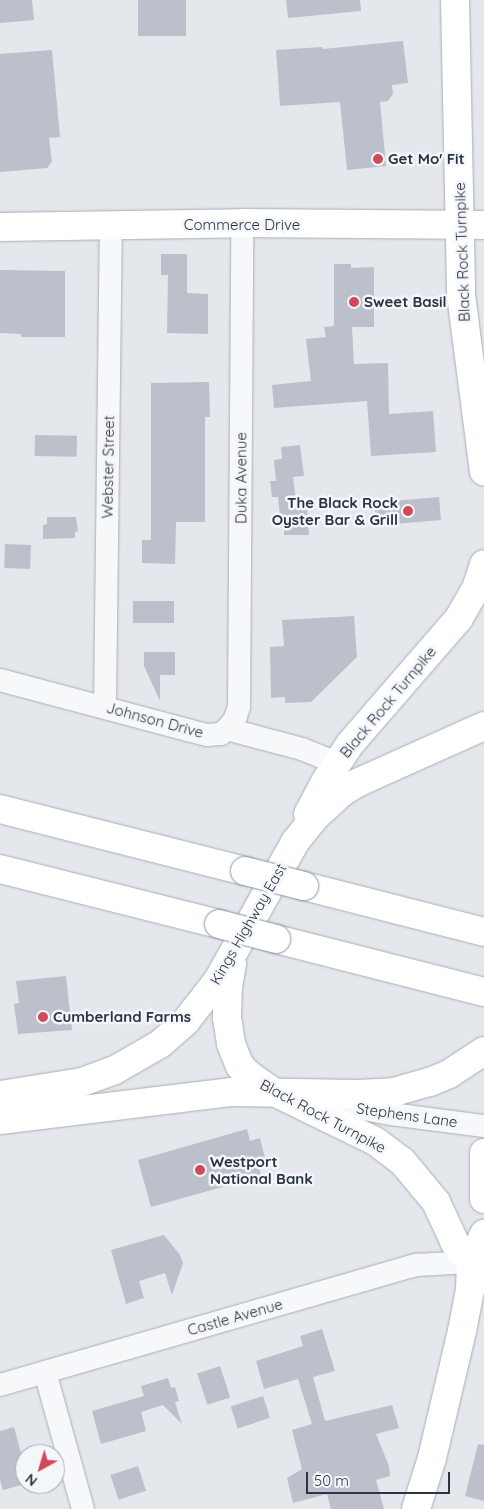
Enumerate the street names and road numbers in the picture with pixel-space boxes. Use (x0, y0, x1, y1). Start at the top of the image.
street label: Black Rock Turnpike (451, 182, 473, 322)
street label: Commerce Drive (184, 216, 300, 234)
street label: Webster Street (98, 415, 118, 519)
street label: Duka Avenue (232, 432, 250, 524)
street label: Black Rock Turnpike (336, 643, 440, 761)
street label: Johnson Drive (104, 698, 206, 742)
street label: Kings Highway East (206, 860, 290, 988)
street label: Black Rock Turnpike (257, 1075, 389, 1157)
street label: Stephens Lane (355, 1099, 459, 1131)
street label: Castle Avenue (185, 1295, 285, 1339)

